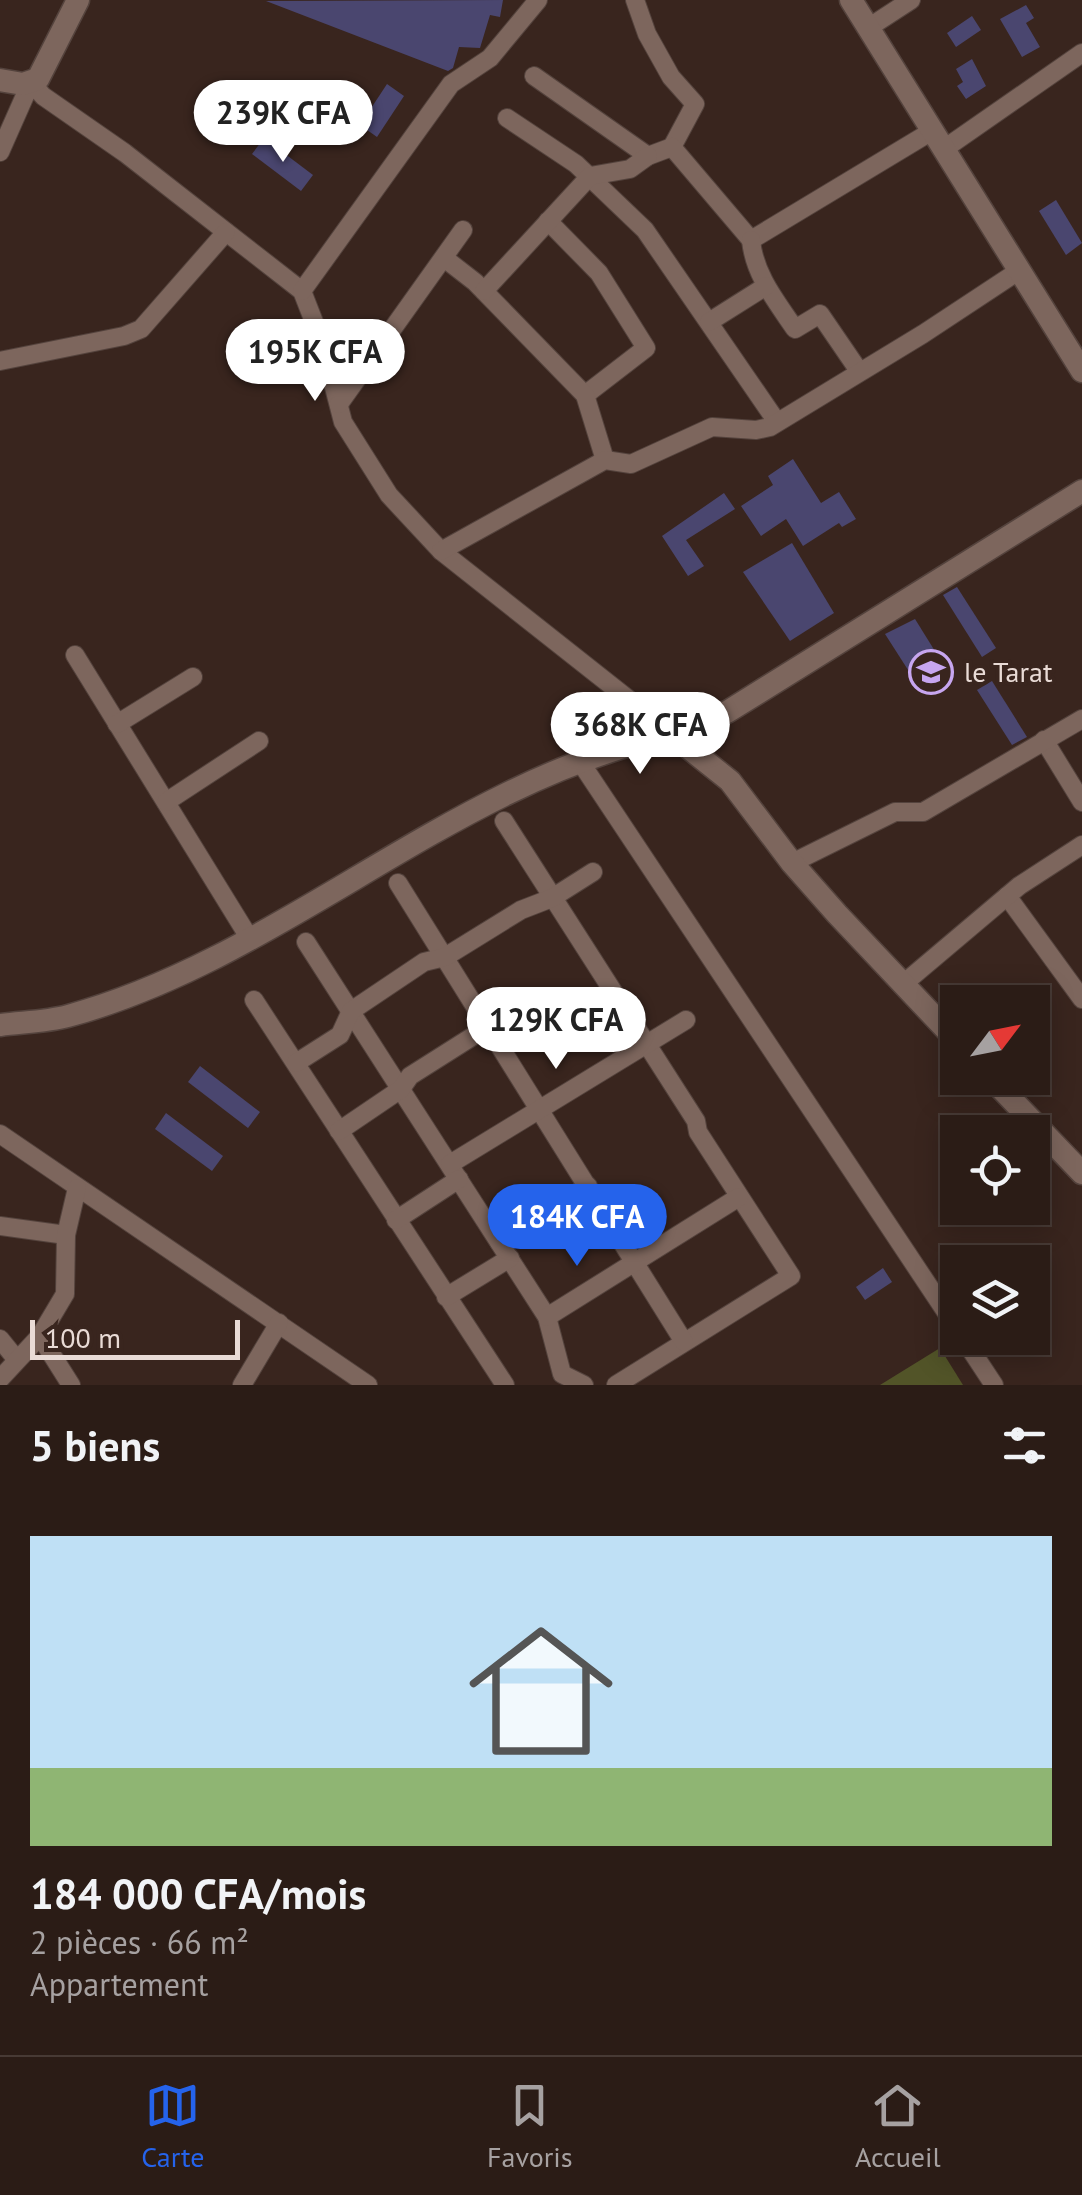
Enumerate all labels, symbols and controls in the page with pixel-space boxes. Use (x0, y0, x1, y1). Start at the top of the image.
pin: 239K CFA (180, 80, 386, 165)
text: 239K CFA (216, 91, 350, 133)
pin: 195K CFA (212, 319, 418, 404)
text: 195K CFA (248, 330, 382, 372)
school or university icon: le Tarat (908, 649, 954, 695)
place label: le Tarat (964, 653, 1053, 690)
pin: 368K CFA (537, 692, 743, 777)
text: 368K CFA (573, 703, 707, 745)
north arrow (940, 985, 1050, 1095)
map controls (940, 985, 1050, 1355)
pin: 129K CFA (453, 987, 659, 1072)
text: 129K CFA (489, 998, 623, 1040)
button: locate (940, 1115, 1050, 1225)
pin: 184K CFA (474, 1184, 680, 1269)
text: 184K CFA (510, 1195, 644, 1237)
button: layers (940, 1245, 1050, 1355)
scale bar (30, 1315, 240, 1360)
text: 100 m (45, 1319, 121, 1356)
text: 5 biens (30, 1418, 160, 1473)
icon: filters (997, 1418, 1052, 1473)
icon: home (451, 1601, 631, 1781)
text: 184 000 CFA/mois (30, 1866, 366, 1921)
text: 2 pièces · 66 m² (30, 1921, 249, 1963)
text: Appartement (30, 1963, 208, 2005)
tab: Carte (141, 2078, 204, 2175)
tab: Favoris (487, 2078, 572, 2175)
tab: Accueil (855, 2078, 941, 2175)

